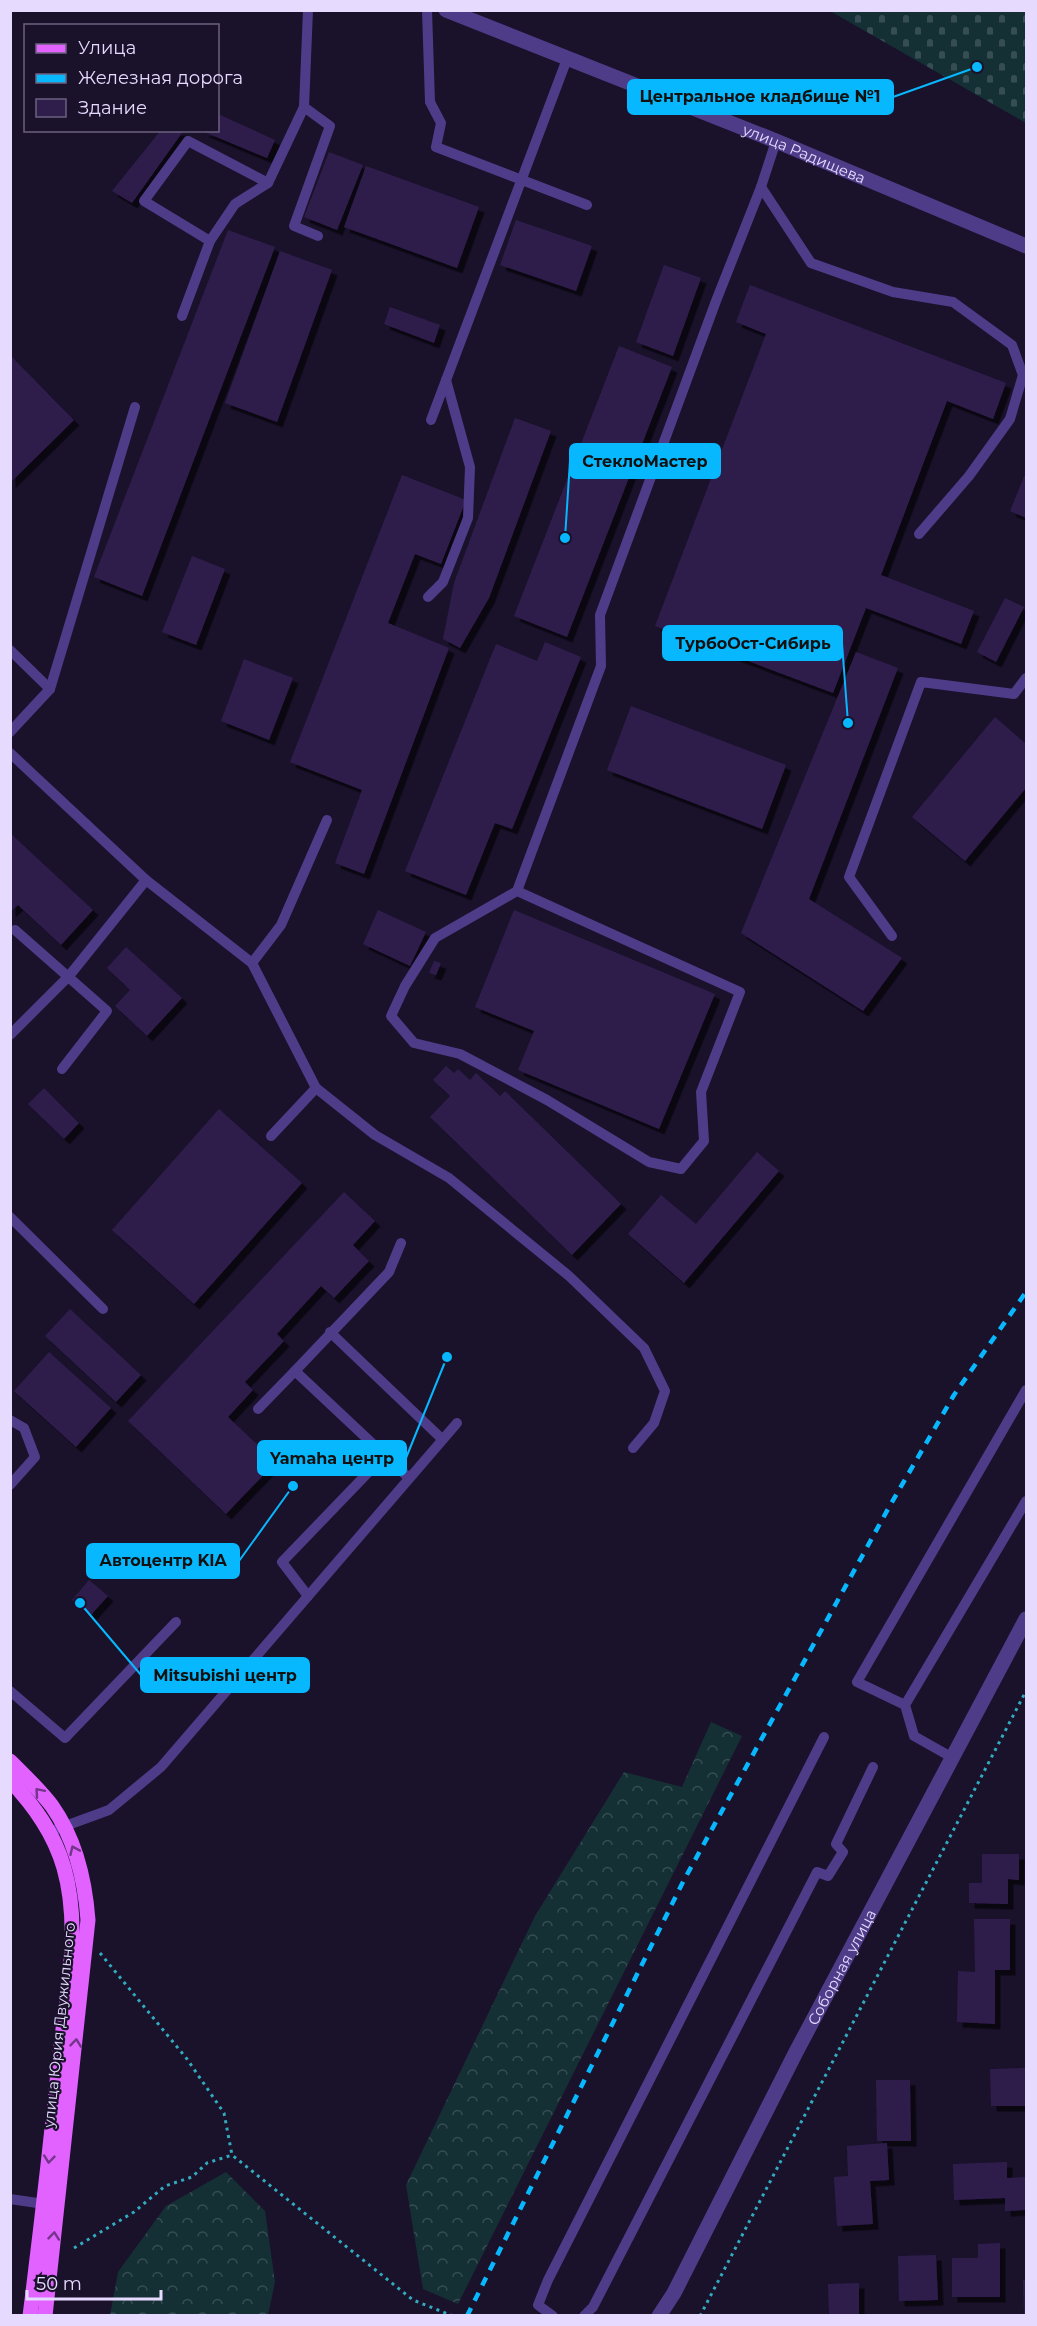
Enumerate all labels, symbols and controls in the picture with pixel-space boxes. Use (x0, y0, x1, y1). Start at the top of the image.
legend (24, 24, 219, 132)
text: Улица (78, 37, 136, 59)
text: Железная дорога (78, 67, 243, 89)
callout: Центральное кладбище №1 (628, 80, 893, 114)
text: Центральное кладбище №1 (639, 87, 881, 106)
text: Здание (78, 97, 147, 119)
street label: улица Радищева (739, 119, 869, 187)
callout: СтеклоМастер (570, 444, 720, 478)
text: СтеклоМастер (582, 452, 708, 471)
callout: ТурбоОст-Сибирь (663, 626, 842, 660)
text: ТурбоОст-Сибирь (675, 634, 831, 653)
callout: Yamaha центр (258, 1441, 406, 1475)
text: Yamaha центр (269, 1449, 394, 1468)
callout: Автоцентр KIA (87, 1544, 239, 1578)
text: Автоцентр KIA (99, 1551, 228, 1570)
callout: Mitsubishi центр (141, 1658, 309, 1692)
text: Mitsubishi центр (153, 1666, 297, 1685)
one-way arrow (36, 1788, 47, 1799)
one-way arrow (69, 1846, 81, 1857)
street label: Соборная улица (803, 1906, 880, 2028)
street label: улица Юрия Двужильного (39, 1921, 79, 2130)
one-way arrow (69, 2038, 82, 2047)
one-way arrow (43, 2154, 56, 2163)
one-way arrow (47, 2232, 60, 2241)
scale bar (27, 2263, 160, 2301)
text: 50 m (36, 2273, 82, 2295)

